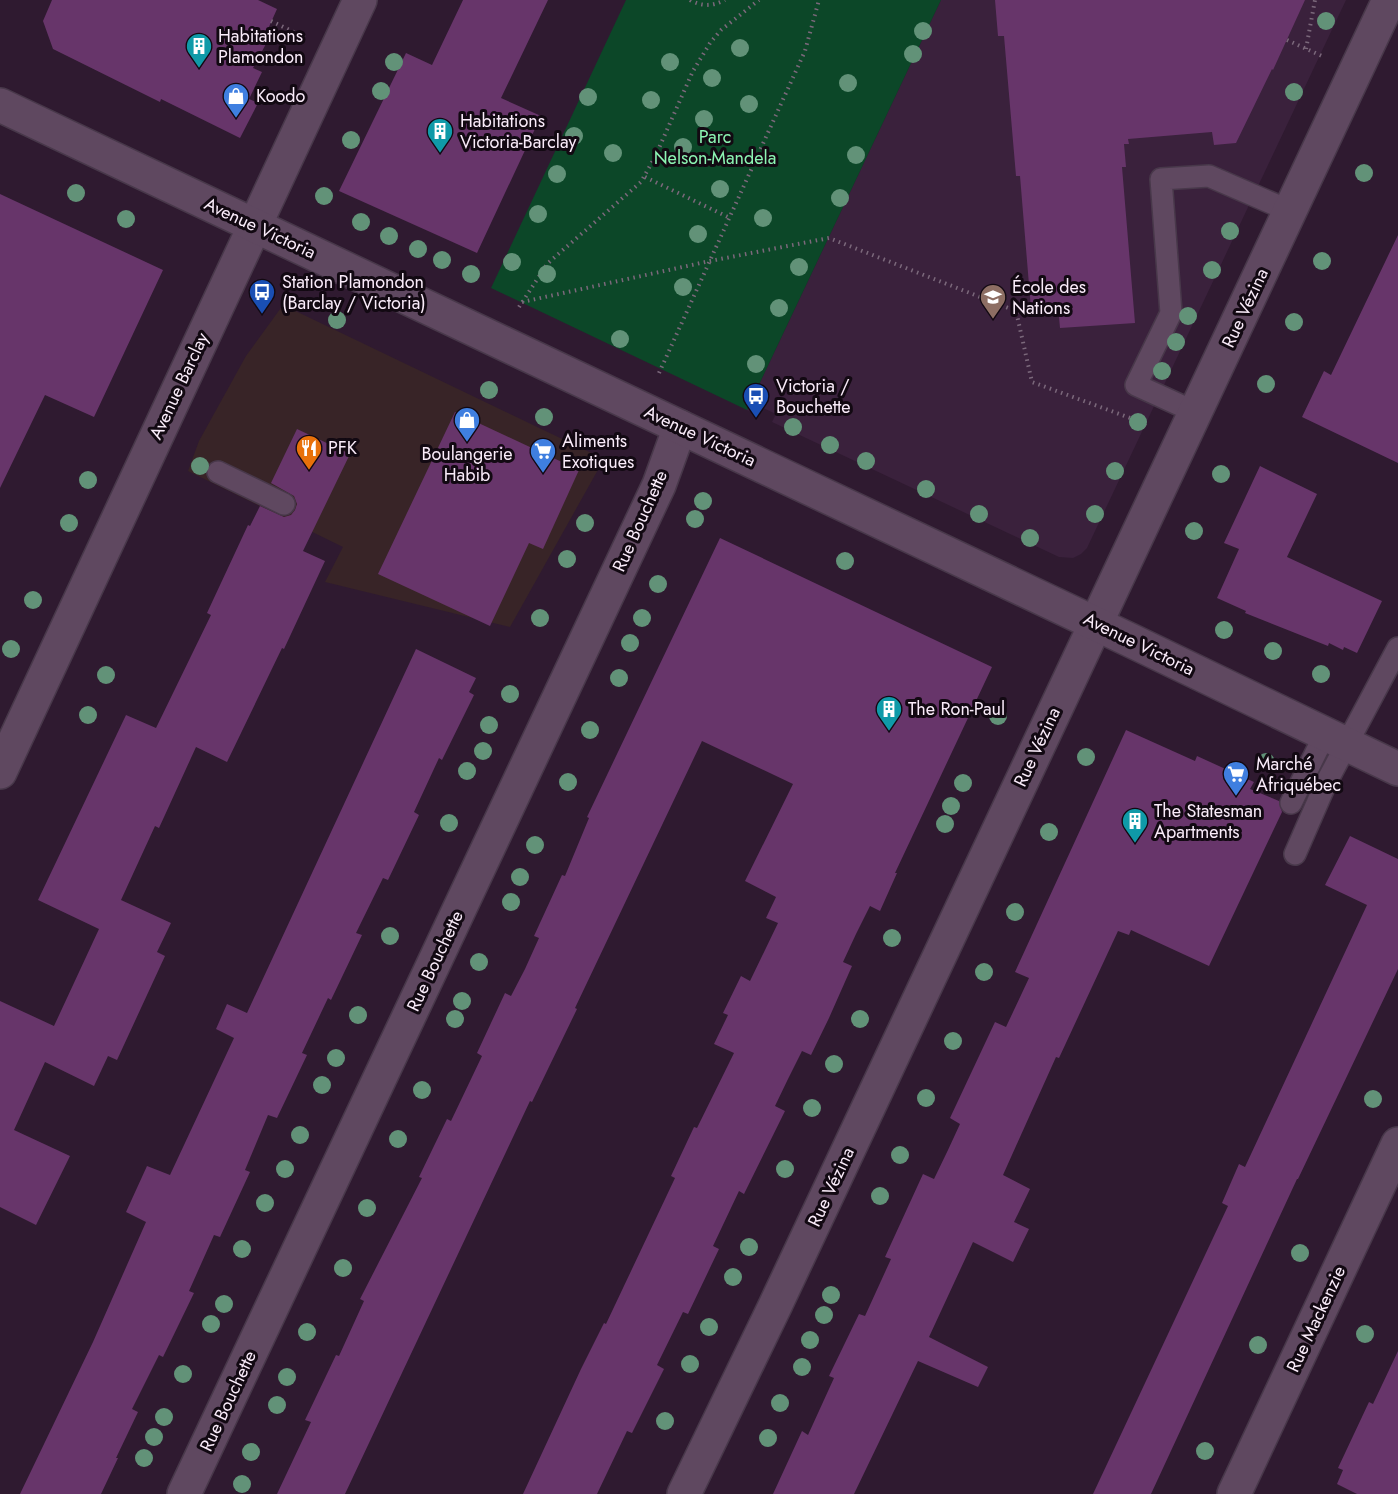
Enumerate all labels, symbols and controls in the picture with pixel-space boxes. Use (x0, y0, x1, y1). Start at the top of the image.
place label: Habitations Plamondon (218, 23, 304, 70)
building icon: Habitations Plamondon (184, 31, 214, 69)
shop icon: Koodo (221, 81, 251, 119)
place label: Koodo (256, 83, 306, 109)
place label: Habitations Victoria-Barclay (460, 108, 577, 155)
building icon: Habitations Victoria-Barclay (425, 116, 455, 154)
park label: Parc Nelson-Mandela (654, 124, 776, 171)
street label: Avenue Victoria (200, 191, 320, 265)
street label: Rue Vézina (1215, 264, 1275, 352)
place label: Station Plamondon (Barclay / Victoria) (282, 269, 426, 316)
place label: École des Nations (1012, 274, 1086, 321)
bus stop icon: Station Plamondon (Barclay / Victoria) (247, 277, 277, 315)
school or university icon: École des Nations (978, 282, 1008, 320)
street label: Avenue Barclay (143, 328, 215, 444)
place label: Victoria / Bouchette (776, 373, 851, 420)
bus stop icon: Victoria / Bouchette (741, 381, 771, 419)
street label: Avenue Victoria (640, 399, 760, 473)
shop icon: Boulangerie Habib (452, 405, 482, 443)
place label: Aliments Exotiques (562, 428, 634, 475)
restaurant icon: PFK (294, 433, 324, 471)
place label: PFK (328, 435, 358, 461)
supermarket icon: Aliments Exotiques (528, 436, 558, 474)
place label: Boulangerie Habib (421, 441, 513, 488)
street label: Rue Bouchette (606, 466, 674, 576)
street label: Avenue Victoria (1079, 606, 1199, 682)
building icon: The Ron-Paul (874, 694, 904, 732)
place label: The Ron-Paul (908, 696, 1005, 722)
street label: Rue Vézina (1007, 703, 1067, 791)
place label: Marché Afriquébec (1256, 751, 1341, 798)
supermarket icon: Marché Afriquébec (1221, 759, 1251, 797)
place label: The Statesman Apartments (1154, 798, 1262, 845)
building icon: The Statesman Apartments (1120, 806, 1150, 844)
street label: Rue Bouchette (400, 906, 470, 1016)
street label: Rue Vézina (801, 1143, 861, 1231)
street label: Rue Mackenzie (1280, 1262, 1352, 1376)
street label: Rue Bouchette (193, 1346, 263, 1456)

